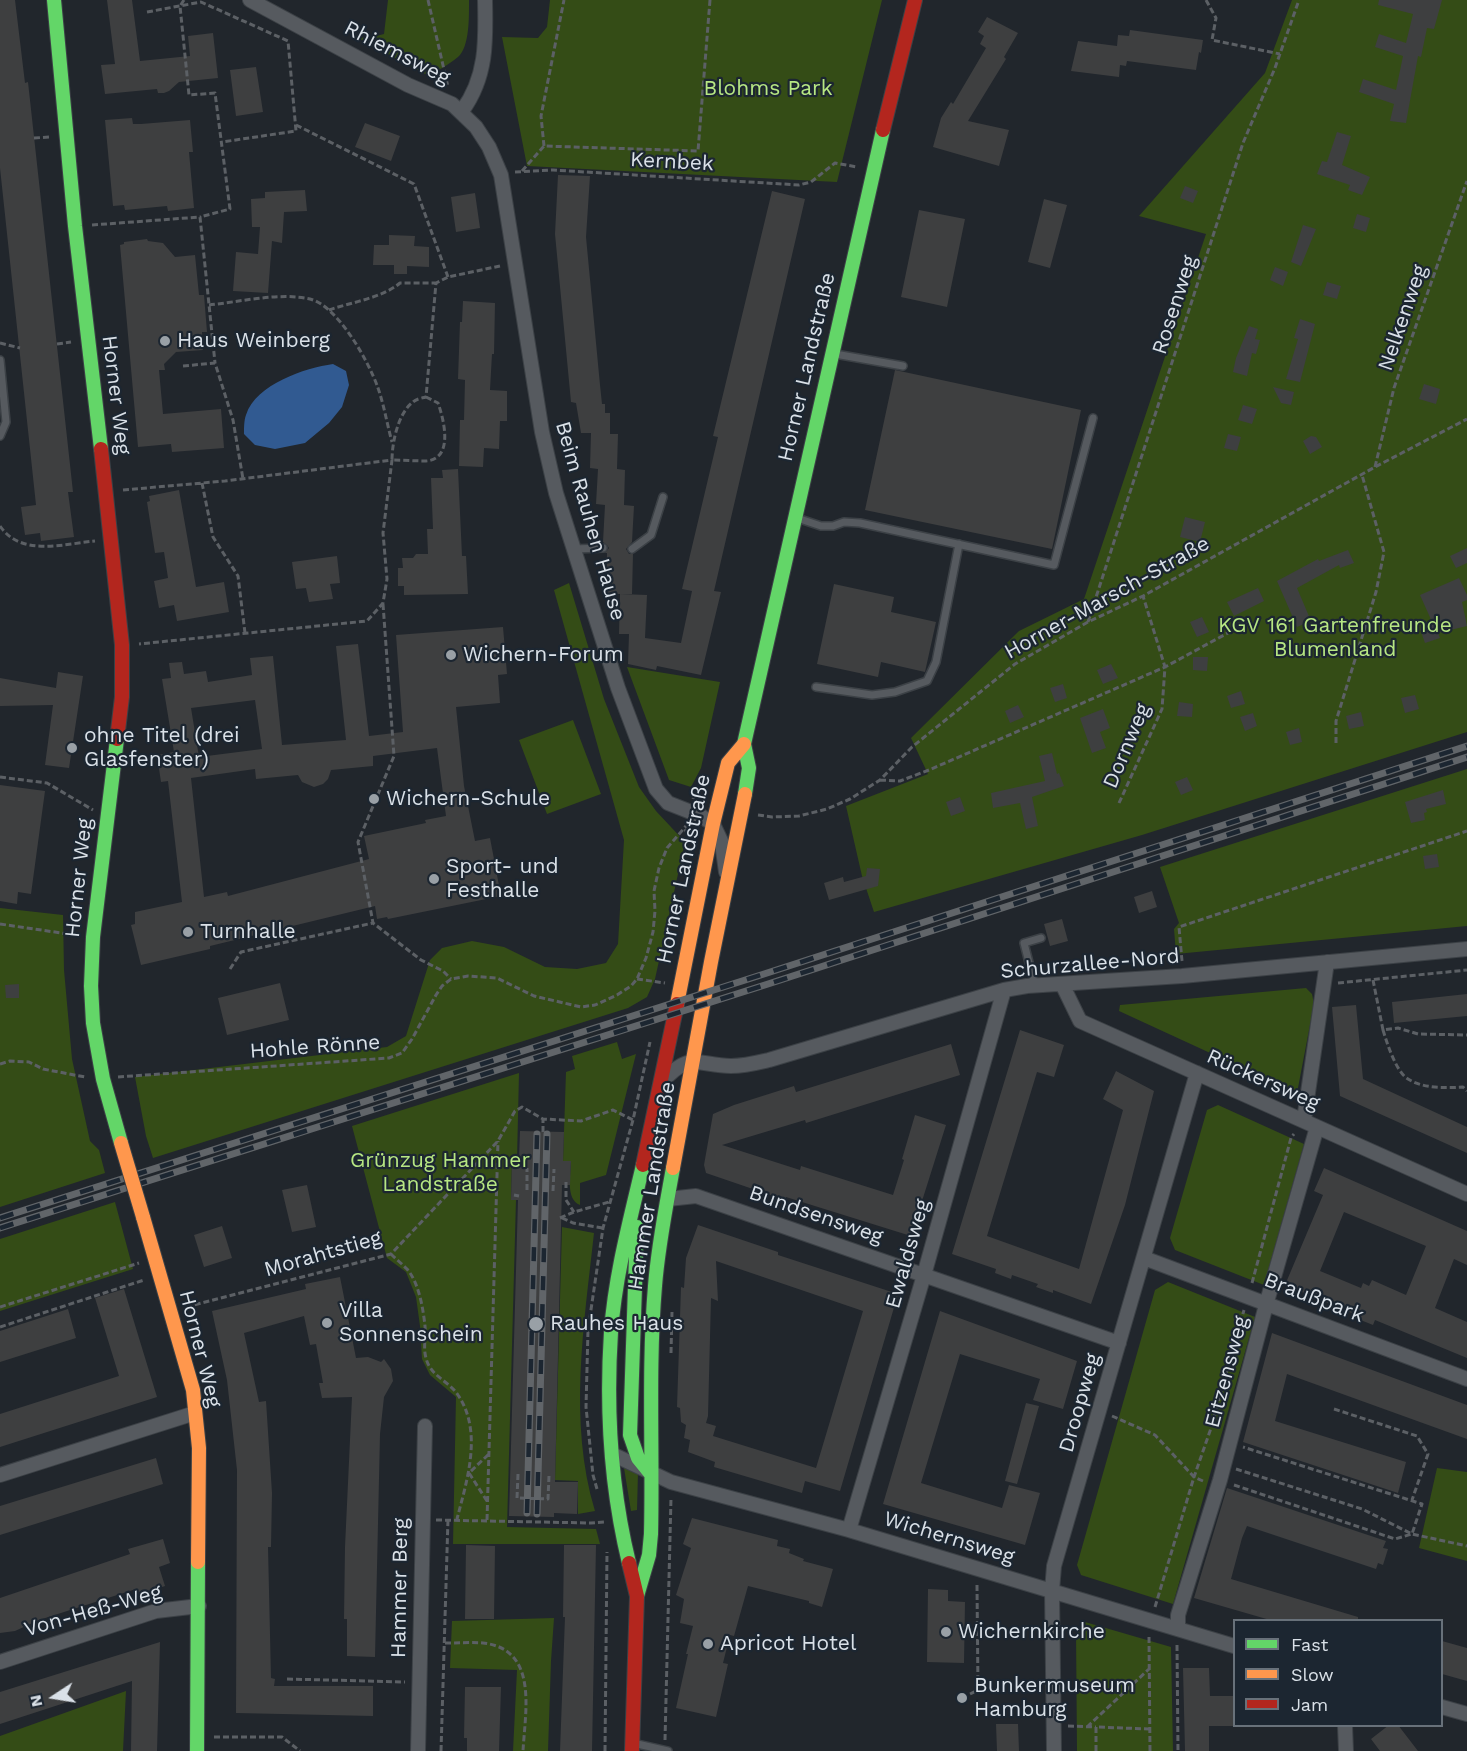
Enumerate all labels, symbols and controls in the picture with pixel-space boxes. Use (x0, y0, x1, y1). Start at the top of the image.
street label: Rhiemsweg (340, 16, 454, 90)
park label: Blohms Park (703, 76, 833, 102)
street label: Kernbek (630, 147, 714, 177)
street label: Rosenweg (1147, 252, 1203, 358)
street label: Nelkenweg (1373, 262, 1433, 374)
street label: Horner Landstraße (773, 270, 841, 464)
place label: Haus Weinberg (177, 328, 330, 354)
street label: Horner Weg (96, 334, 136, 456)
marker: Haus Weinberg (158, 334, 172, 348)
street label: Beim Rauhen Hause (549, 419, 631, 623)
street label: Horner-Marsch-Straße (1000, 531, 1214, 665)
park label: KGV 161 Gartenfreunde Blumenland (1218, 613, 1452, 663)
place label: Wichern-Forum (463, 642, 624, 668)
marker: Wichern-Forum (444, 648, 458, 662)
street label: Dornweg (1098, 700, 1156, 792)
place label: ohne Titel (drei Glasfenster) (84, 723, 240, 773)
marker: ohne Titel (drei Glasfenster) (65, 741, 79, 755)
street label: Horner Landstraße (652, 772, 716, 966)
place label: Wichern-Schule (386, 786, 550, 812)
marker: Wichern-Schule (367, 792, 381, 806)
street label: Horner Weg (60, 817, 98, 939)
place label: Sport- und Festhalle (446, 854, 559, 904)
marker: Sport- und Festhalle (427, 872, 441, 886)
place label: Turnhalle (200, 919, 296, 945)
marker: Turnhalle (181, 925, 195, 939)
street label: Schurzallee-Nord (999, 944, 1181, 984)
street label: Hohle Rönne (249, 1030, 381, 1064)
street label: Rückersweg (1203, 1044, 1323, 1116)
street label: Hammer Landstraße (623, 1080, 681, 1292)
park label: Grünzug Hammer Landstraße (350, 1148, 530, 1198)
street label: Bundsensweg (746, 1180, 886, 1250)
street label: Ewaldsweg (880, 1196, 936, 1312)
street label: Morahtstieg (261, 1225, 385, 1283)
street label: Braußpark (1260, 1267, 1368, 1329)
street label: Horner Weg (173, 1288, 227, 1410)
place label: Villa Sonnenschein (339, 1298, 483, 1348)
place label: Rauhes Haus (550, 1311, 683, 1337)
street label: Eitzensweg (1200, 1313, 1254, 1431)
marker: Rauhes Haus (527, 1315, 545, 1333)
marker: Villa Sonnenschein (320, 1316, 334, 1330)
street label: Droopweg (1054, 1351, 1106, 1455)
street label: Wichernsweg (881, 1506, 1017, 1570)
street label: Hammer Berg (386, 1518, 414, 1658)
street label: Von-Heß-Weg (21, 1579, 165, 1643)
place label: Wichernkirche (958, 1619, 1105, 1645)
legend (1233, 1619, 1443, 1727)
marker: Wichernkirche (939, 1625, 953, 1639)
place label: Apricot Hotel (720, 1631, 856, 1657)
text: Fast (1291, 1634, 1328, 1655)
marker: Apricot Hotel (701, 1637, 715, 1651)
text: Slow (1291, 1664, 1334, 1685)
north arrow (24, 1667, 84, 1727)
place label: Bunkermuseum Hamburg (974, 1673, 1135, 1723)
marker: Bunkermuseum Hamburg (955, 1691, 969, 1705)
text: N (25, 1693, 46, 1709)
text: Jam (1291, 1694, 1328, 1715)

